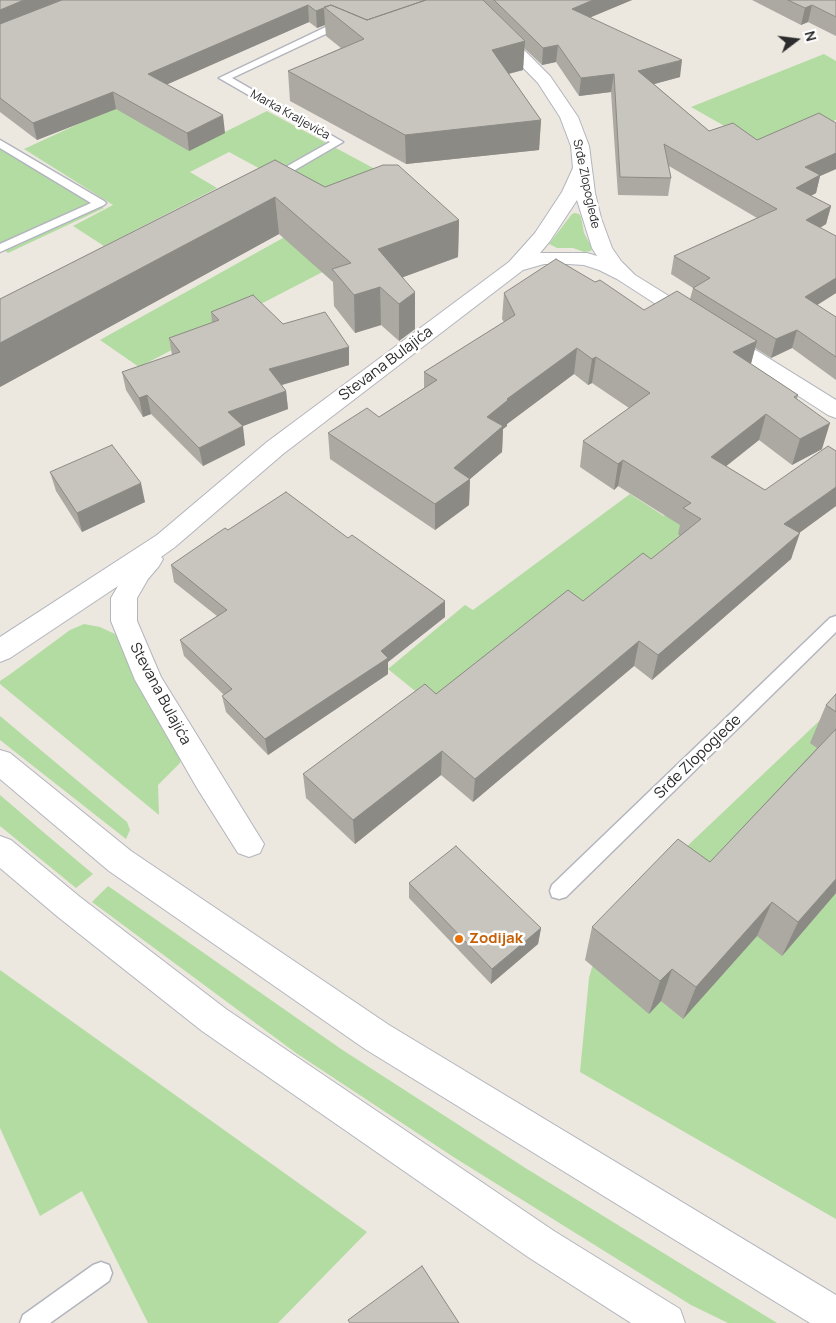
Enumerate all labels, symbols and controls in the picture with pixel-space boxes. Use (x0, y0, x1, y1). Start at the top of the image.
north arrow (771, 15, 821, 65)
text: N (800, 29, 821, 43)
street label: Marka Kraljevića (248, 87, 332, 143)
street label: Srđe Zlopogleđe (570, 138, 602, 230)
street label: Stevana Bulajića (335, 323, 437, 405)
street label: Stevana Bulajića (126, 640, 194, 748)
street label: Srđe Zlopogleđe (651, 711, 745, 803)
place label: Zodijak (469, 930, 523, 948)
marker: Zodijak (453, 933, 465, 945)

